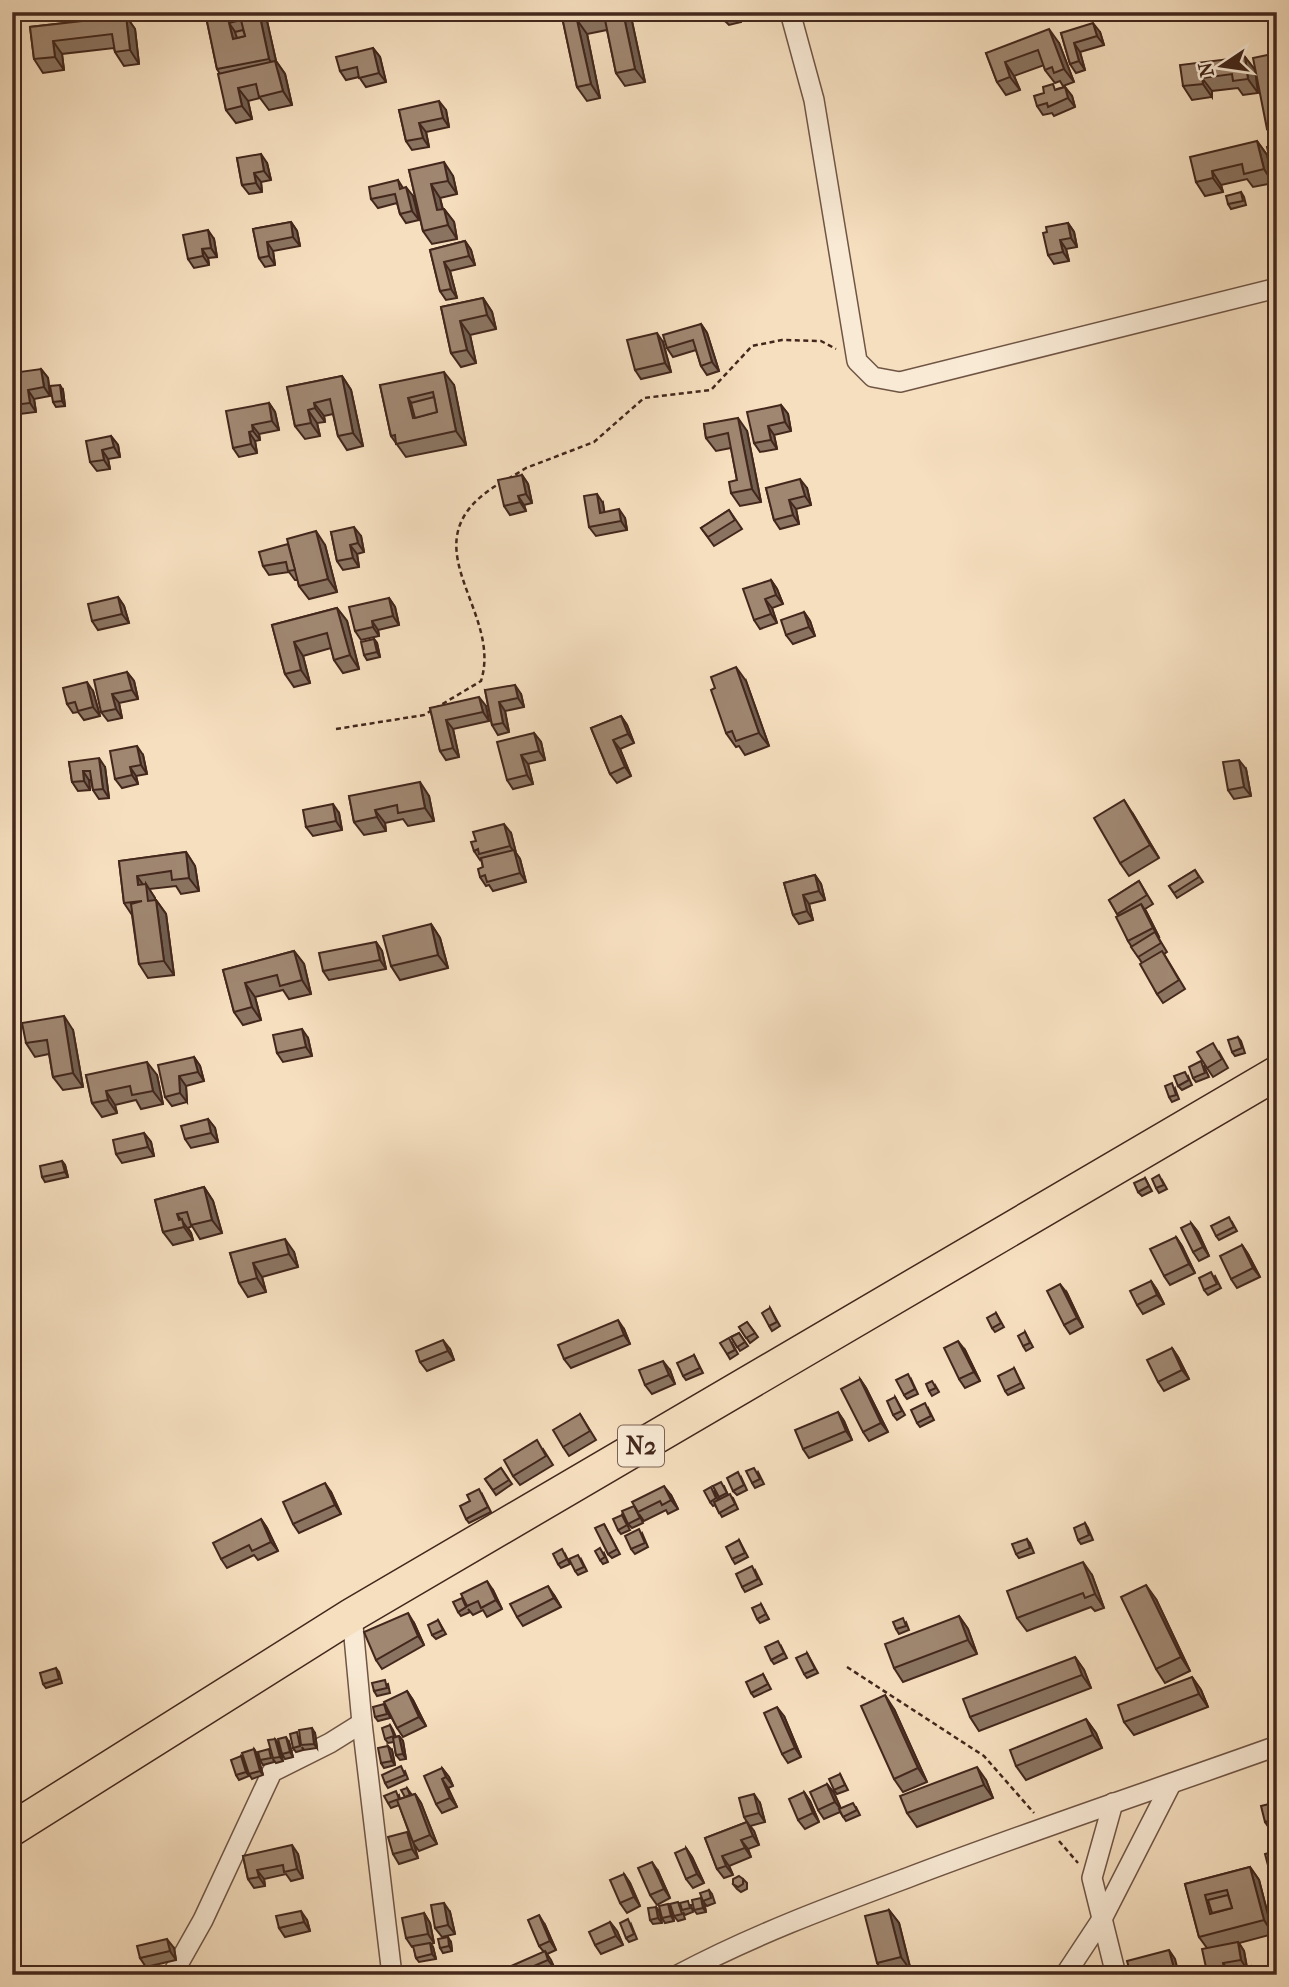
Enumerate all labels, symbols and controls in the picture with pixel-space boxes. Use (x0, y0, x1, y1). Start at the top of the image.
north arrow (1188, 32, 1258, 102)
text: N (1194, 60, 1219, 79)
road number: N2 (618, 1426, 664, 1466)

